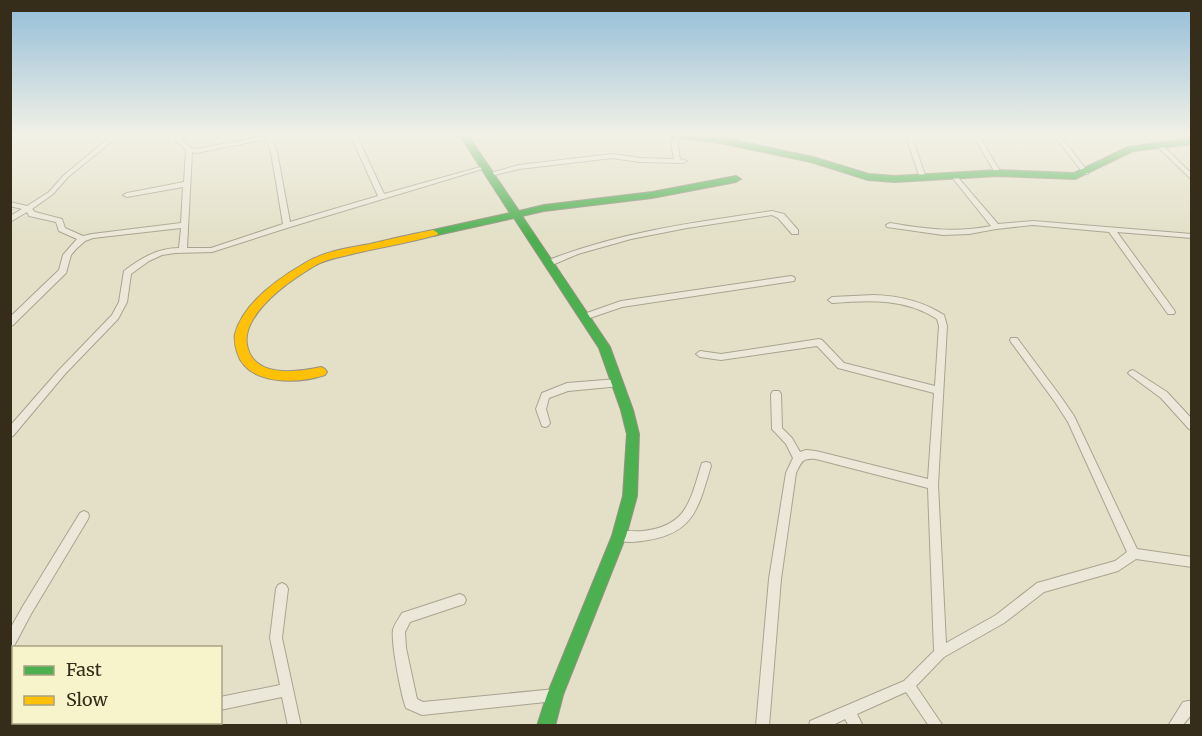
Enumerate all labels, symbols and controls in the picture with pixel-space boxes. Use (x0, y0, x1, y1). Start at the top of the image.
legend (12, 646, 222, 724)
text: Fast (66, 658, 102, 681)
text: Slow (66, 688, 109, 711)

